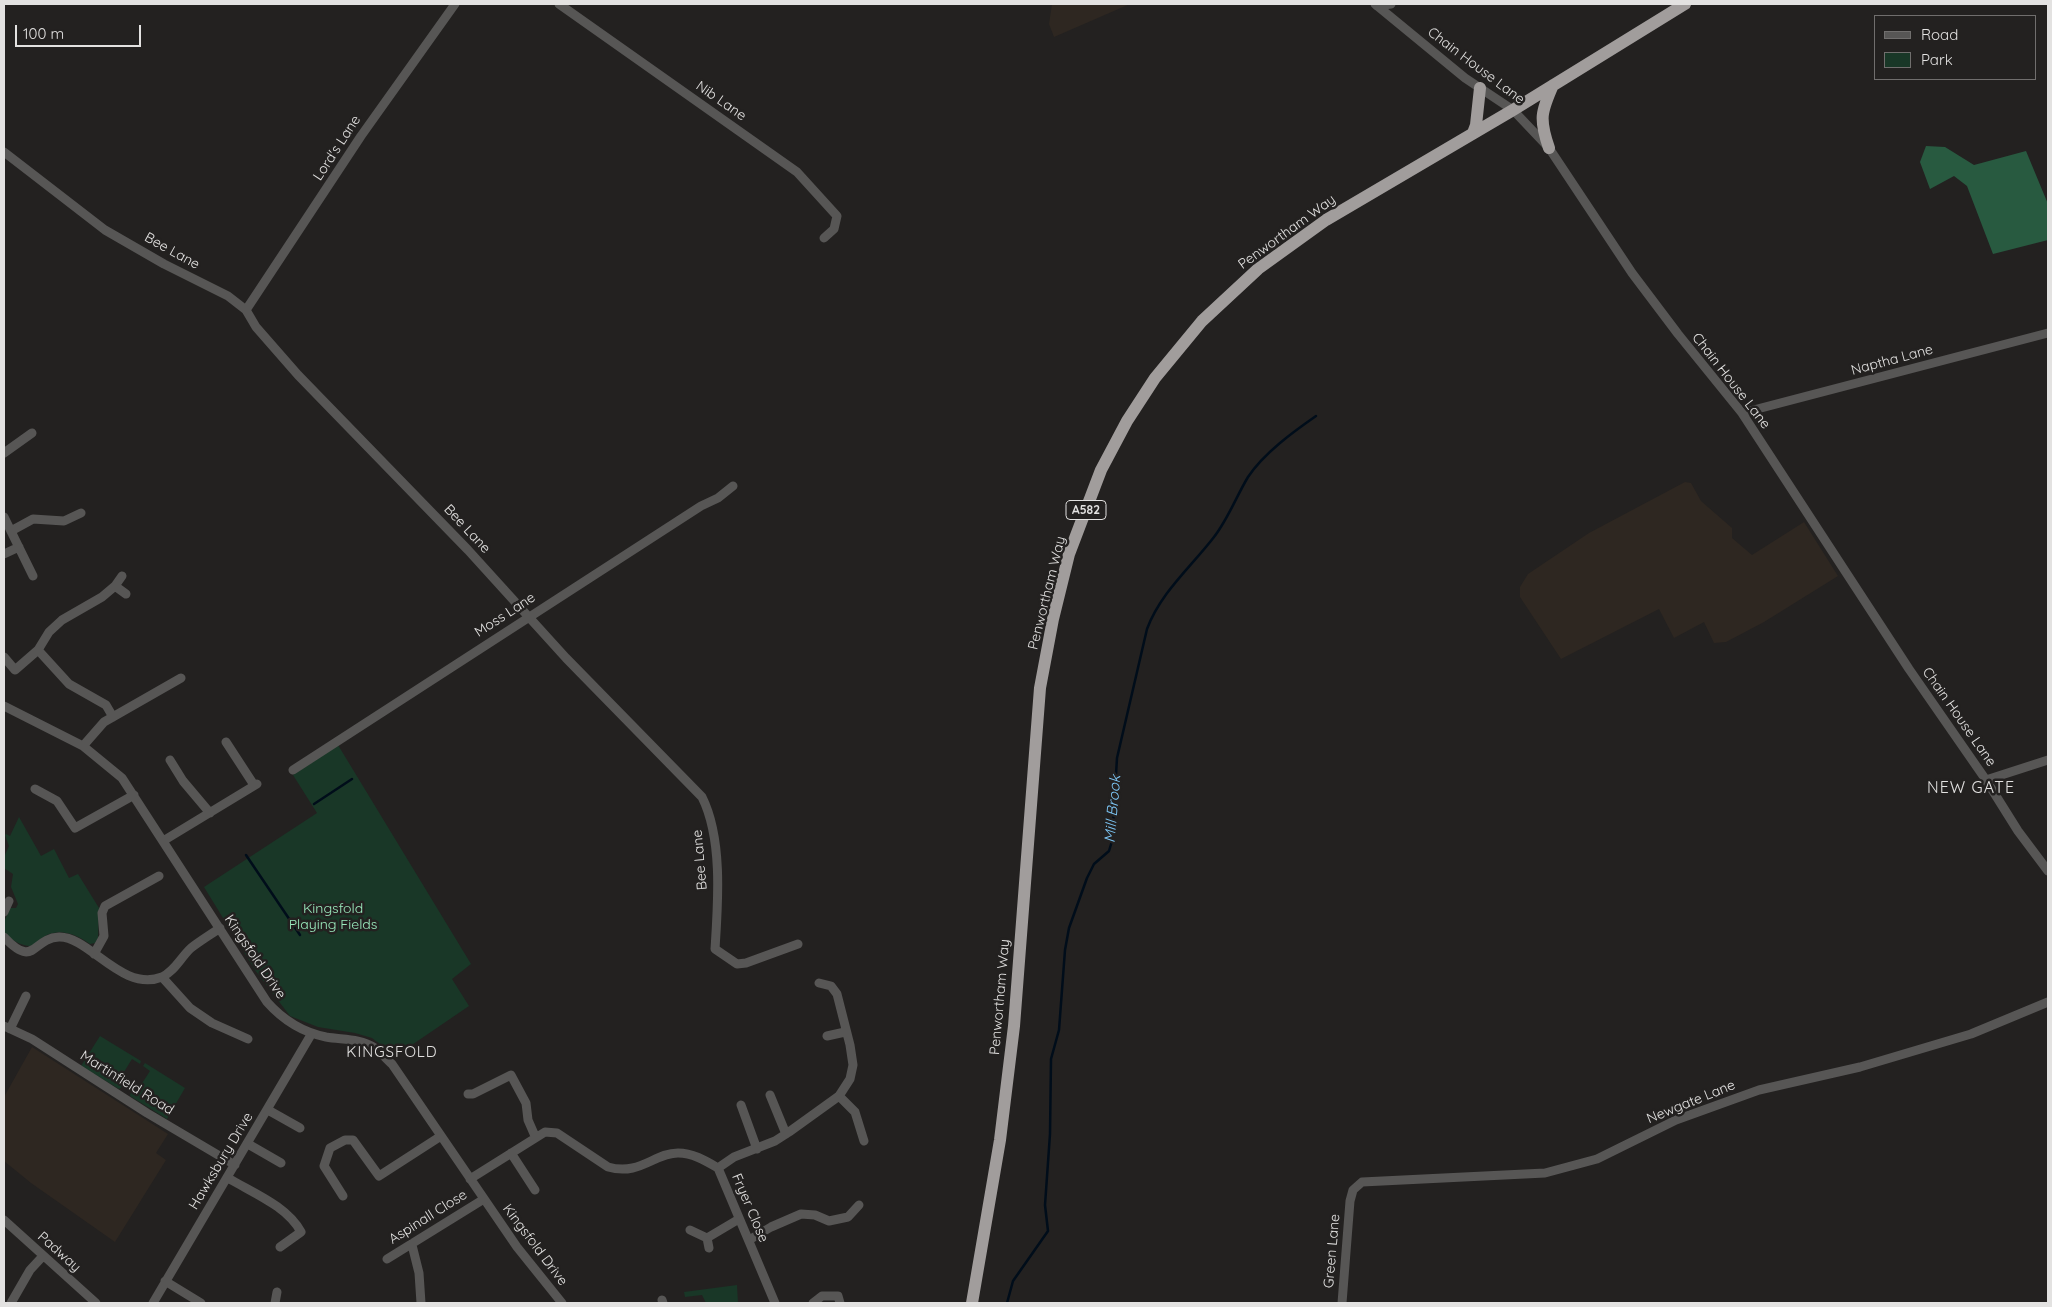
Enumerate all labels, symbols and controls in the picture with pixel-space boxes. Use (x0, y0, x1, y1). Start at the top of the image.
scale bar (18, 15, 144, 47)
legend (1874, 15, 2037, 80)
text: 100 m (23, 24, 64, 43)
street label: Chain House Lane (1424, 24, 1528, 108)
text: Road (1921, 25, 1958, 44)
text: Park (1921, 50, 1953, 69)
street label: Nib Lane (693, 78, 749, 124)
street label: Lord's Lane (310, 112, 364, 184)
street label: Penwortham Way (1235, 191, 1339, 273)
street label: Bee Lane (141, 229, 203, 273)
street label: Chain House Lane (1688, 330, 1774, 432)
street label: Naptha Lane (1849, 341, 1935, 379)
road number: A582 (1066, 500, 1106, 520)
street label: Bee Lane (440, 501, 494, 557)
street label: Penwortham Way (1025, 535, 1069, 651)
street label: Moss Lane (472, 589, 538, 641)
street label: Chain House Lane (1919, 664, 1999, 770)
water label: Mill Brook (1101, 774, 1125, 844)
district label: NEW GATE (1926, 778, 2016, 798)
street label: Bee Lane (689, 829, 711, 891)
park label: Kingsfold Playing Fields (289, 901, 377, 934)
street label: Kingsfold Drive (221, 912, 289, 1002)
street label: Penwortham Way (987, 938, 1013, 1056)
district label: KINGSFOLD (345, 1043, 439, 1061)
street label: Martinfield Road (77, 1047, 177, 1119)
street label: Newgate Lane (1644, 1077, 1738, 1127)
street label: Hawksbury Drive (185, 1109, 257, 1213)
street label: Fryer Close (728, 1171, 772, 1245)
street label: Aspinall Close (386, 1186, 470, 1248)
street label: Kingsfold Drive (499, 1201, 571, 1289)
street label: Green Lane (1320, 1213, 1344, 1289)
street label: Padway (34, 1228, 84, 1276)

